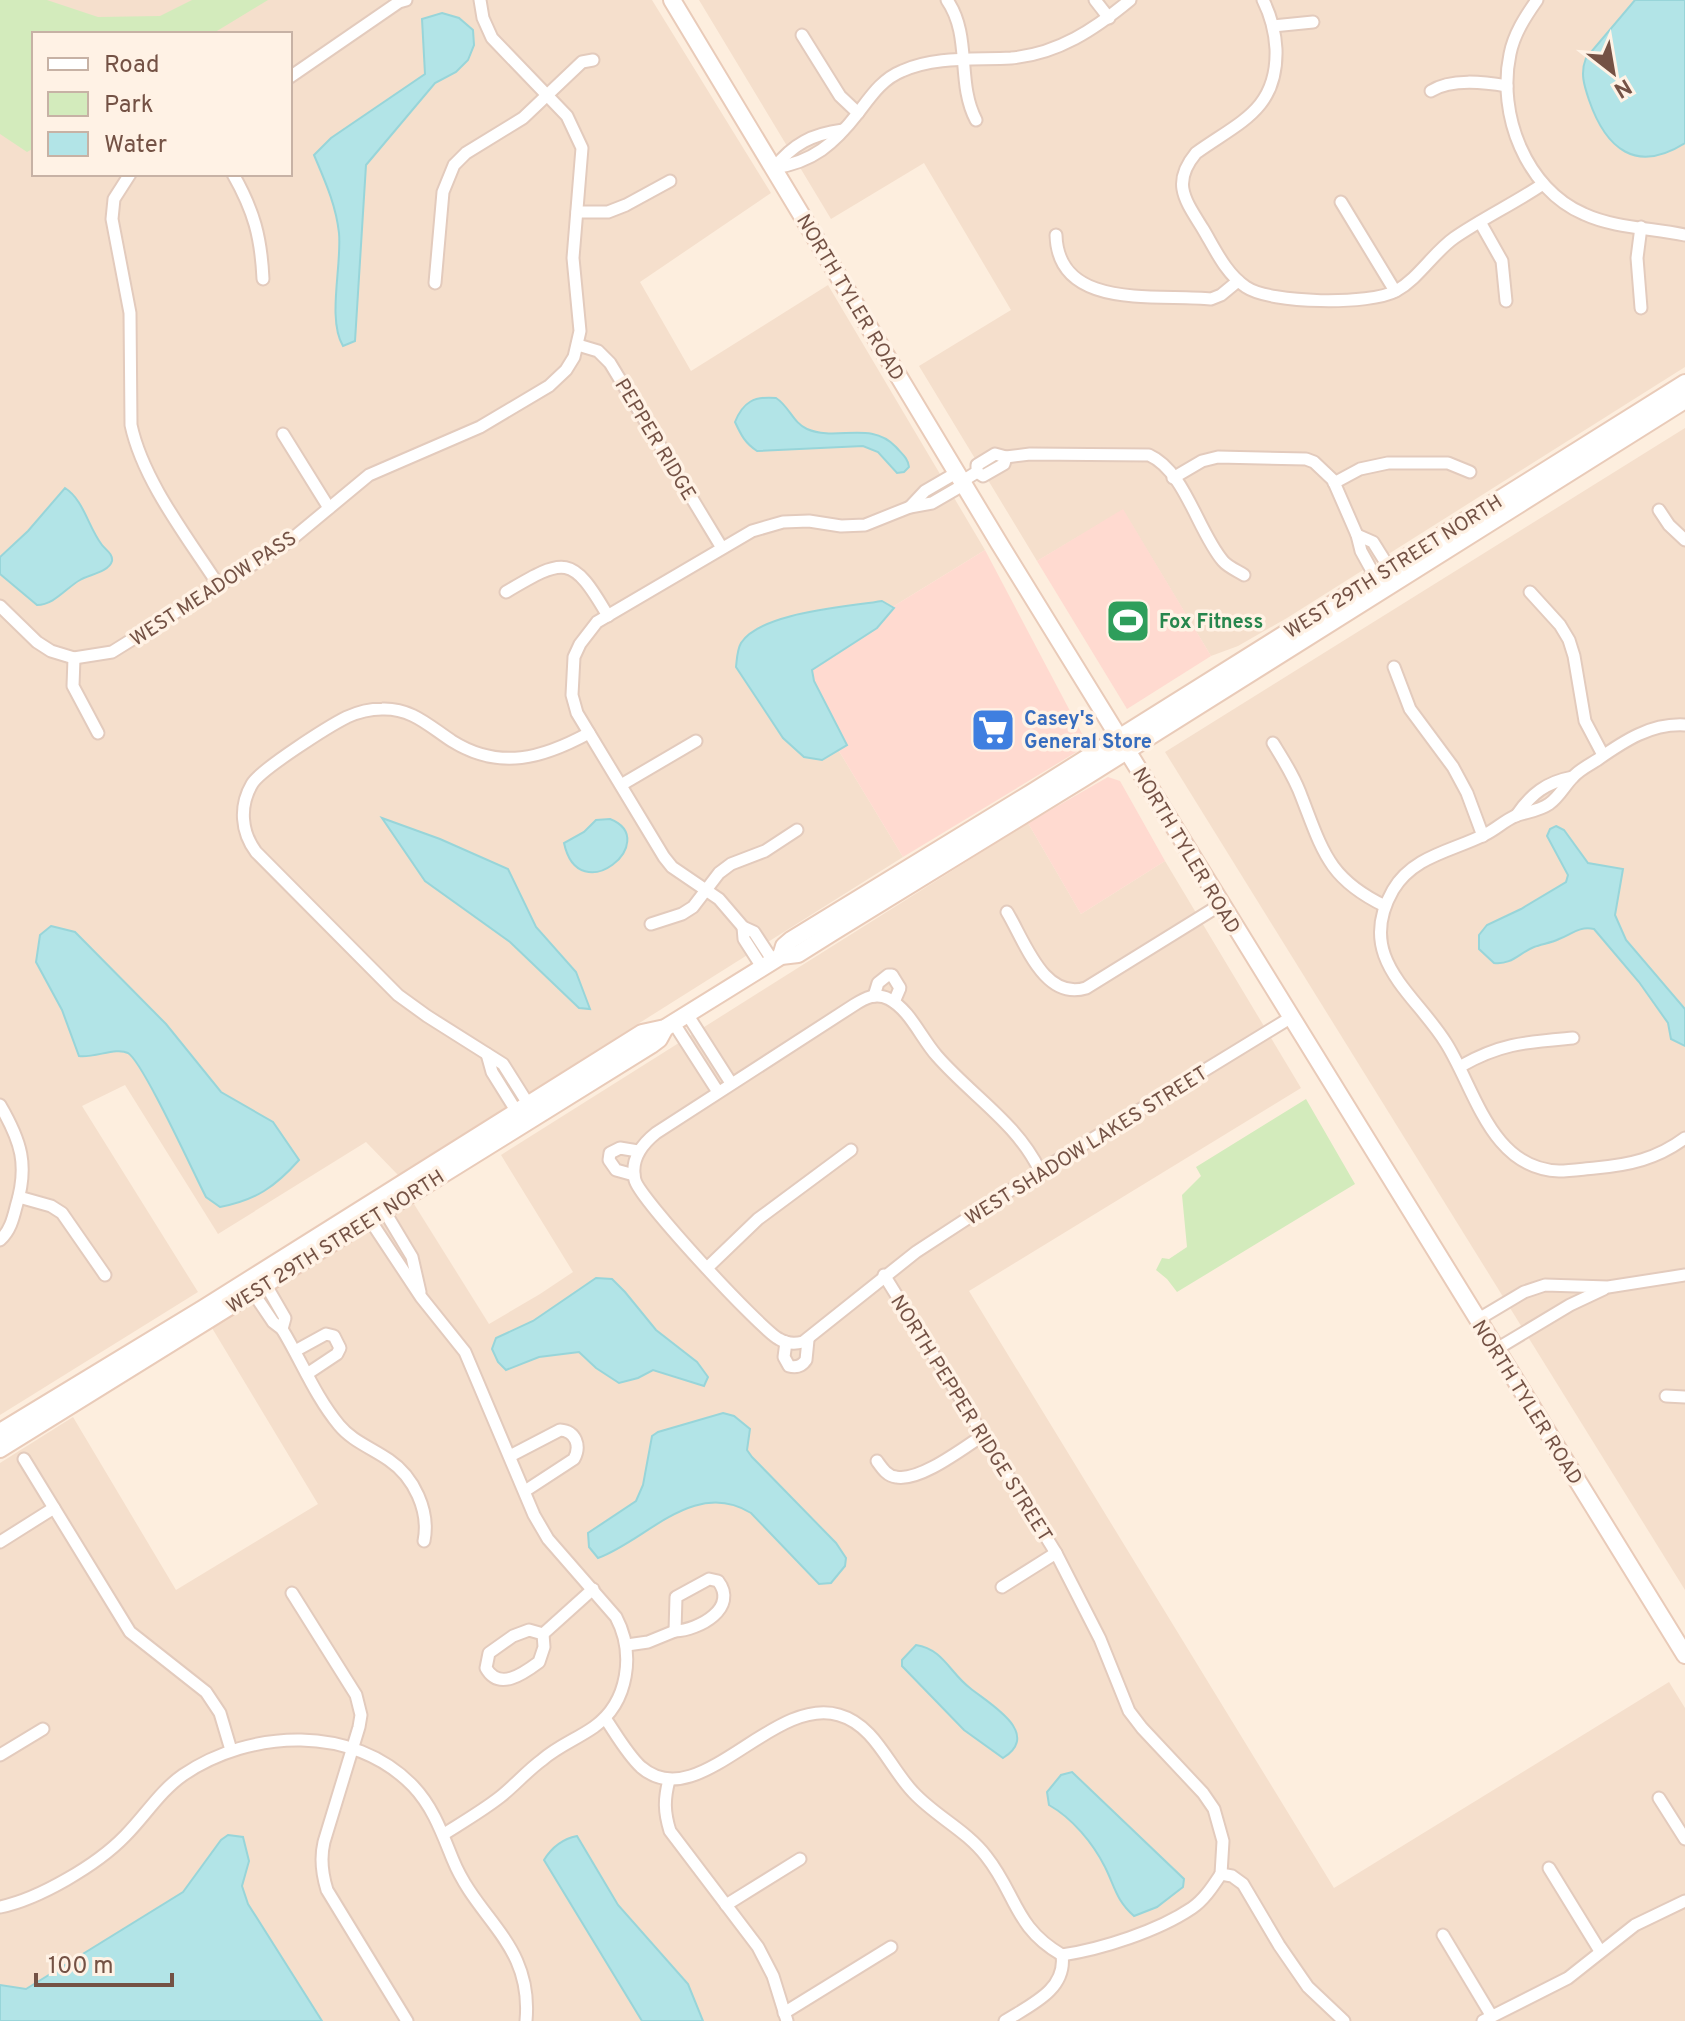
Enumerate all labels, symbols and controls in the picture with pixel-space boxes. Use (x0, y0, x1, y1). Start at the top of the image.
legend (32, 32, 292, 176)
north arrow (1573, 32, 1653, 112)
text: Road (104, 51, 160, 81)
text: N (1608, 71, 1636, 103)
text: Park (104, 91, 154, 121)
text: Water (104, 131, 167, 161)
street label: NORTH TYLER ROAD (789, 210, 909, 386)
street label: PEPPER RIDGE (608, 374, 701, 506)
street label: WEST 29TH STREET NORTH (1280, 490, 1508, 646)
street label: WEST MEADOW PASS (126, 526, 302, 653)
sports icon: Fox Fitness (1104, 597, 1152, 645)
place label: Fox Fitness (1159, 610, 1263, 636)
supermarket icon: Casey's General Store (969, 706, 1017, 754)
place label: Casey's General Store (1024, 707, 1152, 756)
street label: NORTH TYLER ROAD (1125, 763, 1245, 939)
street label: WEST SHADOW LAKES STREET (961, 1061, 1213, 1232)
street label: WEST 29TH STREET NORTH (222, 1165, 450, 1321)
street label: NORTH PEPPER RIDGE STREET (883, 1291, 1057, 1547)
street label: NORTH TYLER ROAD (1465, 1316, 1588, 1490)
scale bar (36, 1937, 172, 1987)
text: 100 m (48, 1952, 114, 1982)

